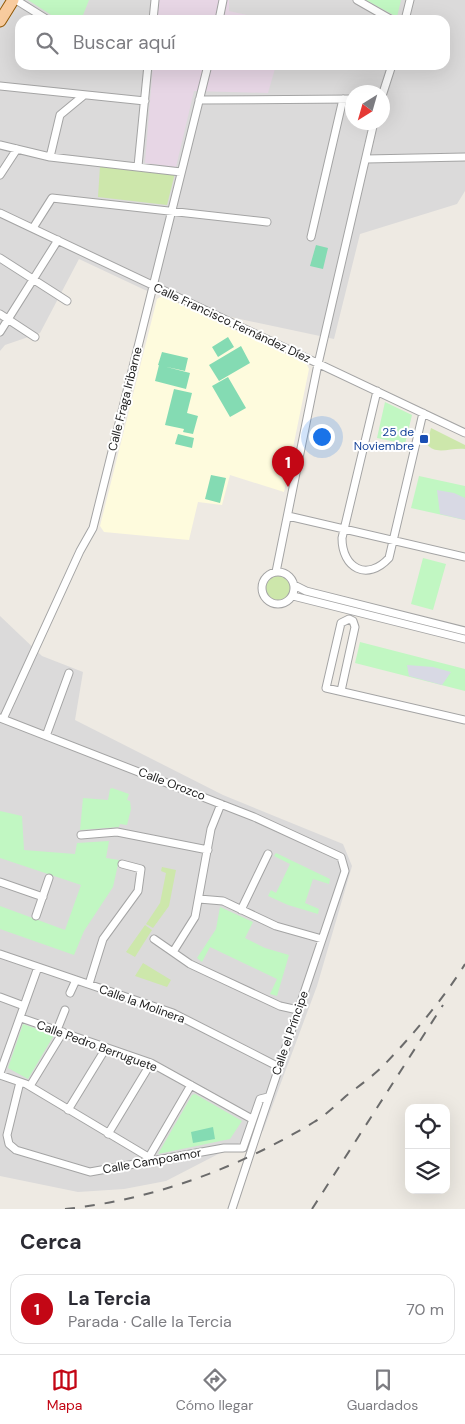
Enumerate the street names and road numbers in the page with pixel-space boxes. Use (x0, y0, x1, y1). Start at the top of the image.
street label: Calle Francisco Fernández Díez (151, 279, 313, 367)
street label: Calle Fraga Iribarne (104, 345, 146, 453)
street label: Calle Orozco (136, 764, 208, 804)
street label: Calle la Molinera (97, 981, 187, 1027)
street label: Calle el Príncipe (268, 989, 312, 1077)
street label: Calle Pedro Berruguete (34, 1017, 160, 1075)
street label: Calle Campoamor (102, 1144, 203, 1178)

